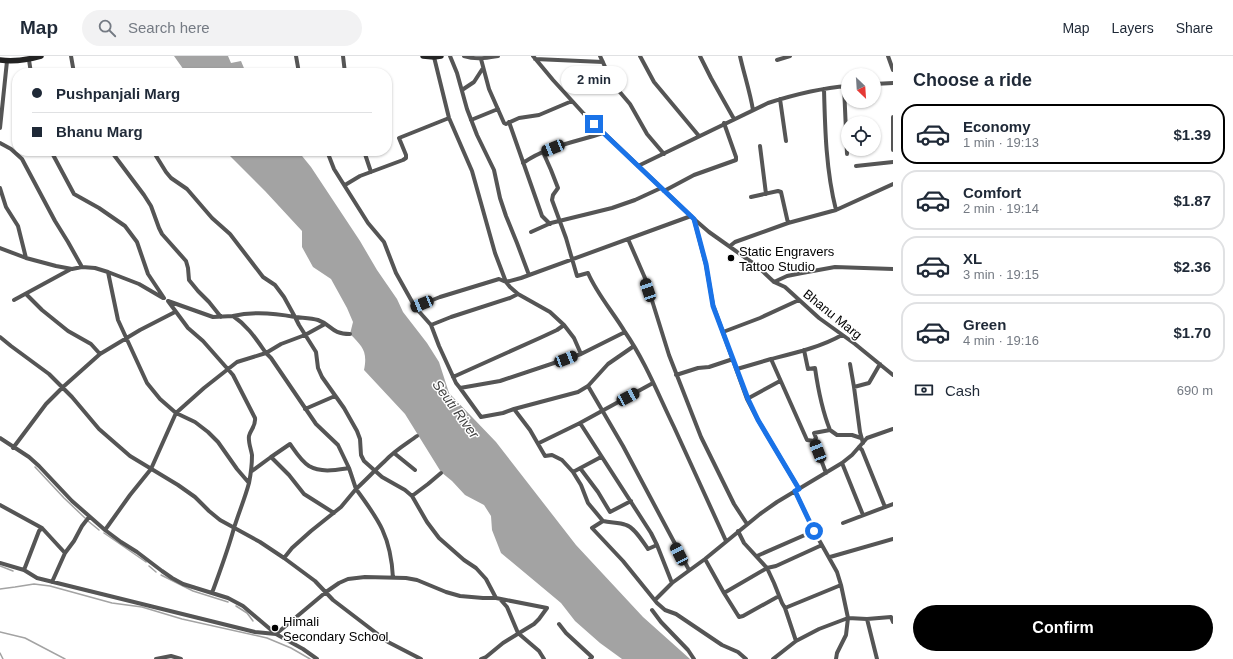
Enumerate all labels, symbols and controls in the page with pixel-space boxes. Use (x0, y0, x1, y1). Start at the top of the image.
search box (82, 10, 362, 46)
text: Map (20, 17, 58, 38)
icon: search (96, 17, 118, 39)
text: Search here (128, 19, 210, 36)
text: Map (1062, 20, 1090, 36)
text: Layers (1112, 20, 1154, 36)
text: Share (1176, 20, 1213, 36)
callout: 2 min (561, 66, 627, 94)
north arrow (841, 68, 881, 108)
map controls (841, 68, 881, 156)
text: Choose a ride (913, 70, 1032, 90)
text: 2 min (577, 72, 611, 87)
text: Pushpanjali Marg (56, 85, 180, 102)
route end (585, 115, 603, 133)
button: locate (841, 116, 881, 156)
icon: car (915, 116, 951, 152)
text: Economy (963, 118, 1031, 135)
text: Bhanu Marg (56, 123, 143, 140)
text: $1.39 (1173, 126, 1211, 143)
text: 1 min · 19:13 (963, 135, 1039, 150)
car (540, 138, 566, 158)
icon: car (915, 182, 951, 218)
text: Comfort (963, 184, 1021, 201)
text: $1.87 (1173, 192, 1211, 209)
text: 2 min · 19:14 (963, 201, 1039, 216)
place label: Static Engravers Tattoo Studio (739, 244, 835, 274)
icon: car (915, 248, 951, 284)
text: XL (963, 250, 982, 267)
marker: Static Engravers Tattoo Studio (726, 253, 736, 263)
text: $2.36 (1173, 258, 1211, 275)
text: 3 min · 19:15 (963, 267, 1039, 282)
car (639, 277, 657, 303)
street label: Bhanu Marg (800, 286, 865, 343)
car (409, 294, 435, 314)
icon: car (915, 314, 951, 350)
text: Green (963, 316, 1006, 333)
text: $1.70 (1173, 324, 1211, 341)
text: 4 min · 19:16 (963, 333, 1039, 348)
car (553, 349, 579, 369)
water label: Seuti River (429, 377, 483, 442)
icon: cash (913, 379, 935, 401)
text: Cash (945, 382, 980, 399)
text: 690 m (1177, 383, 1213, 398)
car (615, 386, 641, 408)
car (808, 438, 828, 464)
route start (805, 522, 823, 540)
car (668, 541, 690, 567)
button: Confirm (913, 605, 1213, 651)
place label: Himali Secondary School (283, 614, 389, 644)
marker: Himali Secondary School (270, 623, 280, 633)

